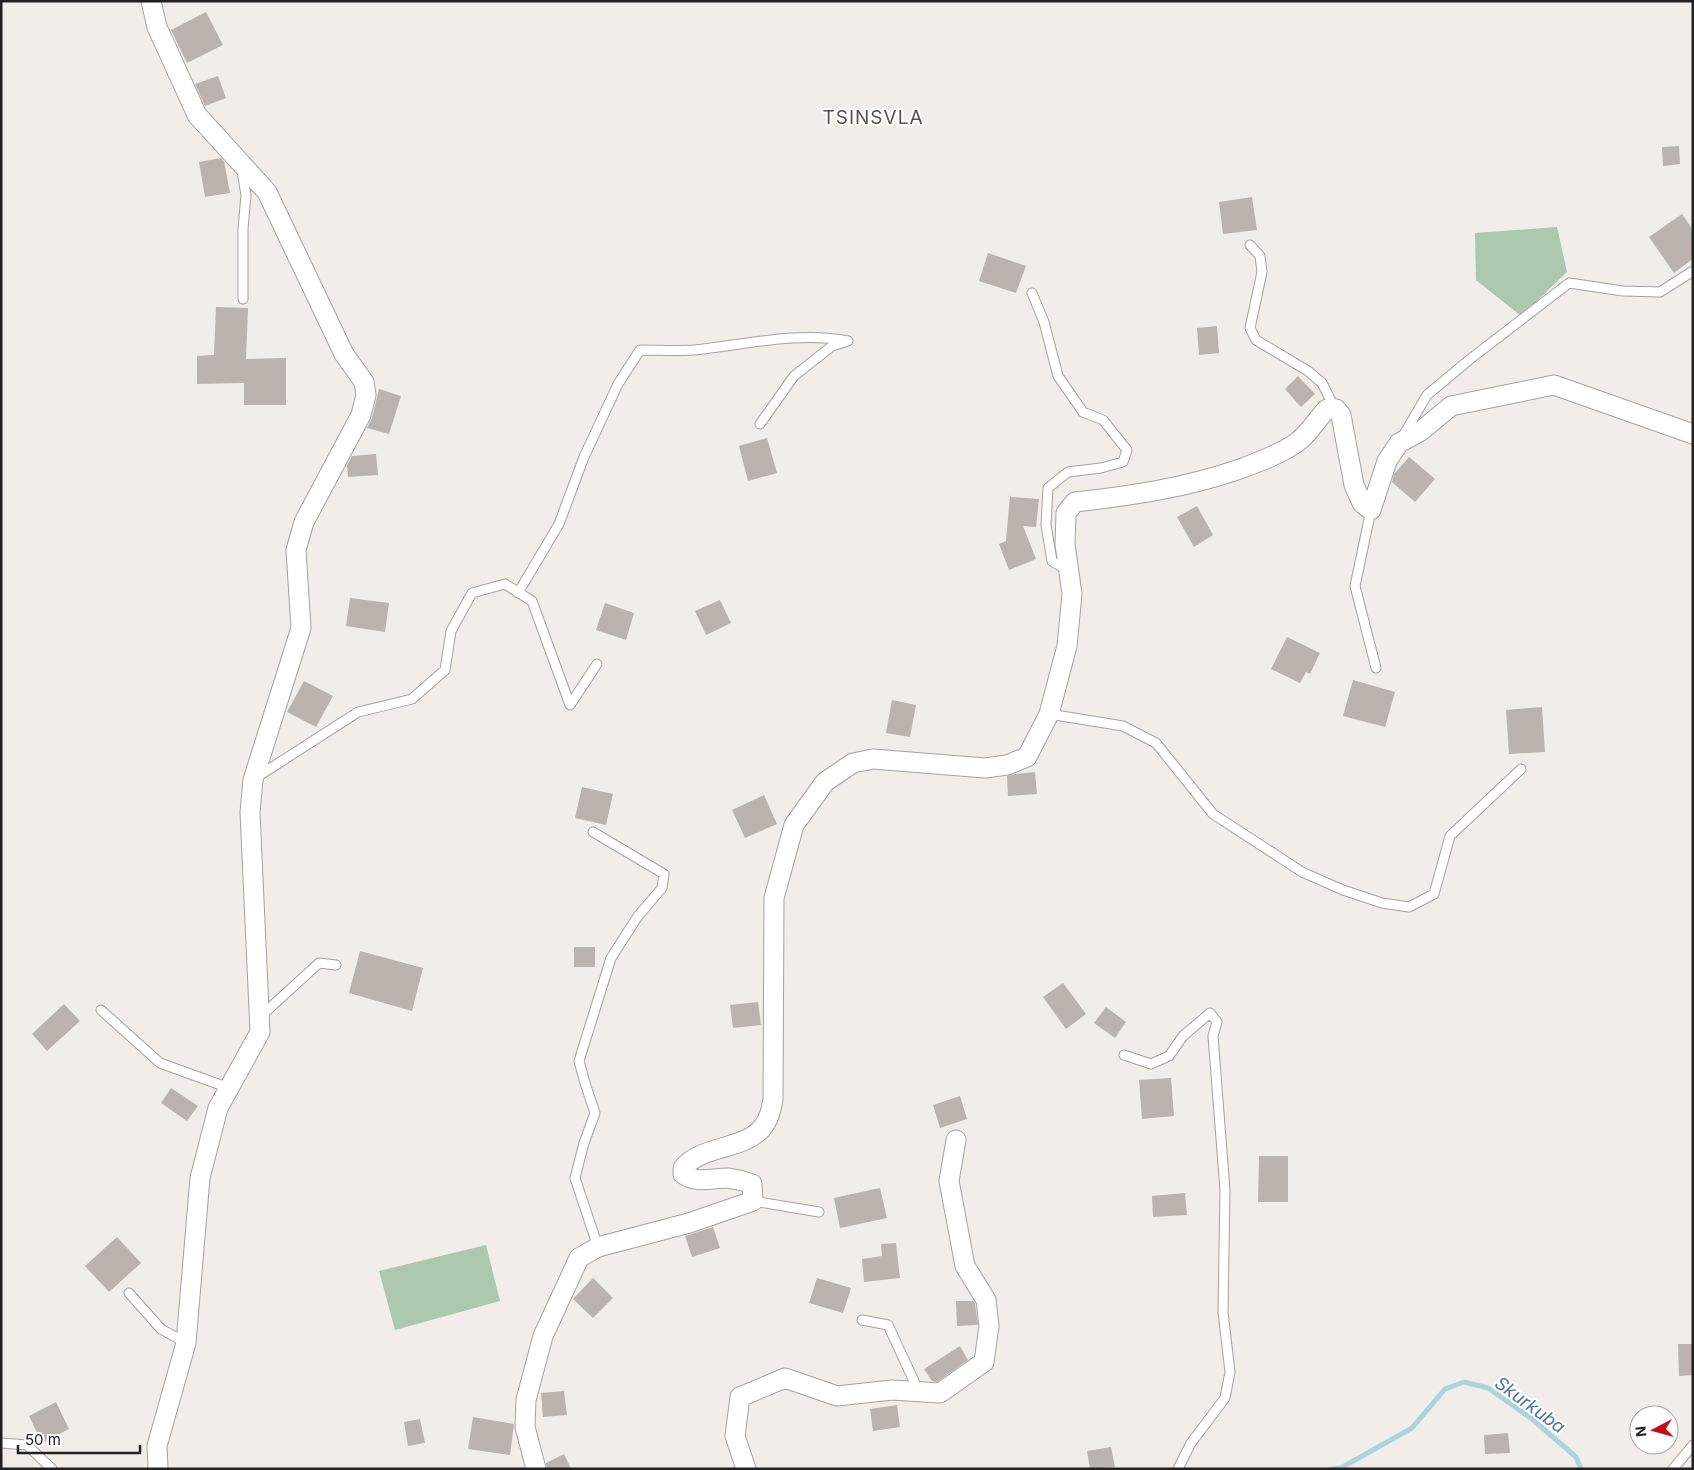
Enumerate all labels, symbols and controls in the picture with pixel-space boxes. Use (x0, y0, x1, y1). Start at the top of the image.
district label: TSINSVLA (822, 106, 924, 129)
water label: Skurkuba (1491, 1372, 1570, 1437)
north arrow (1629, 1405, 1679, 1455)
scale bar (18, 1422, 140, 1454)
text: N (1632, 1425, 1650, 1438)
text: 50 m (25, 1430, 61, 1449)

